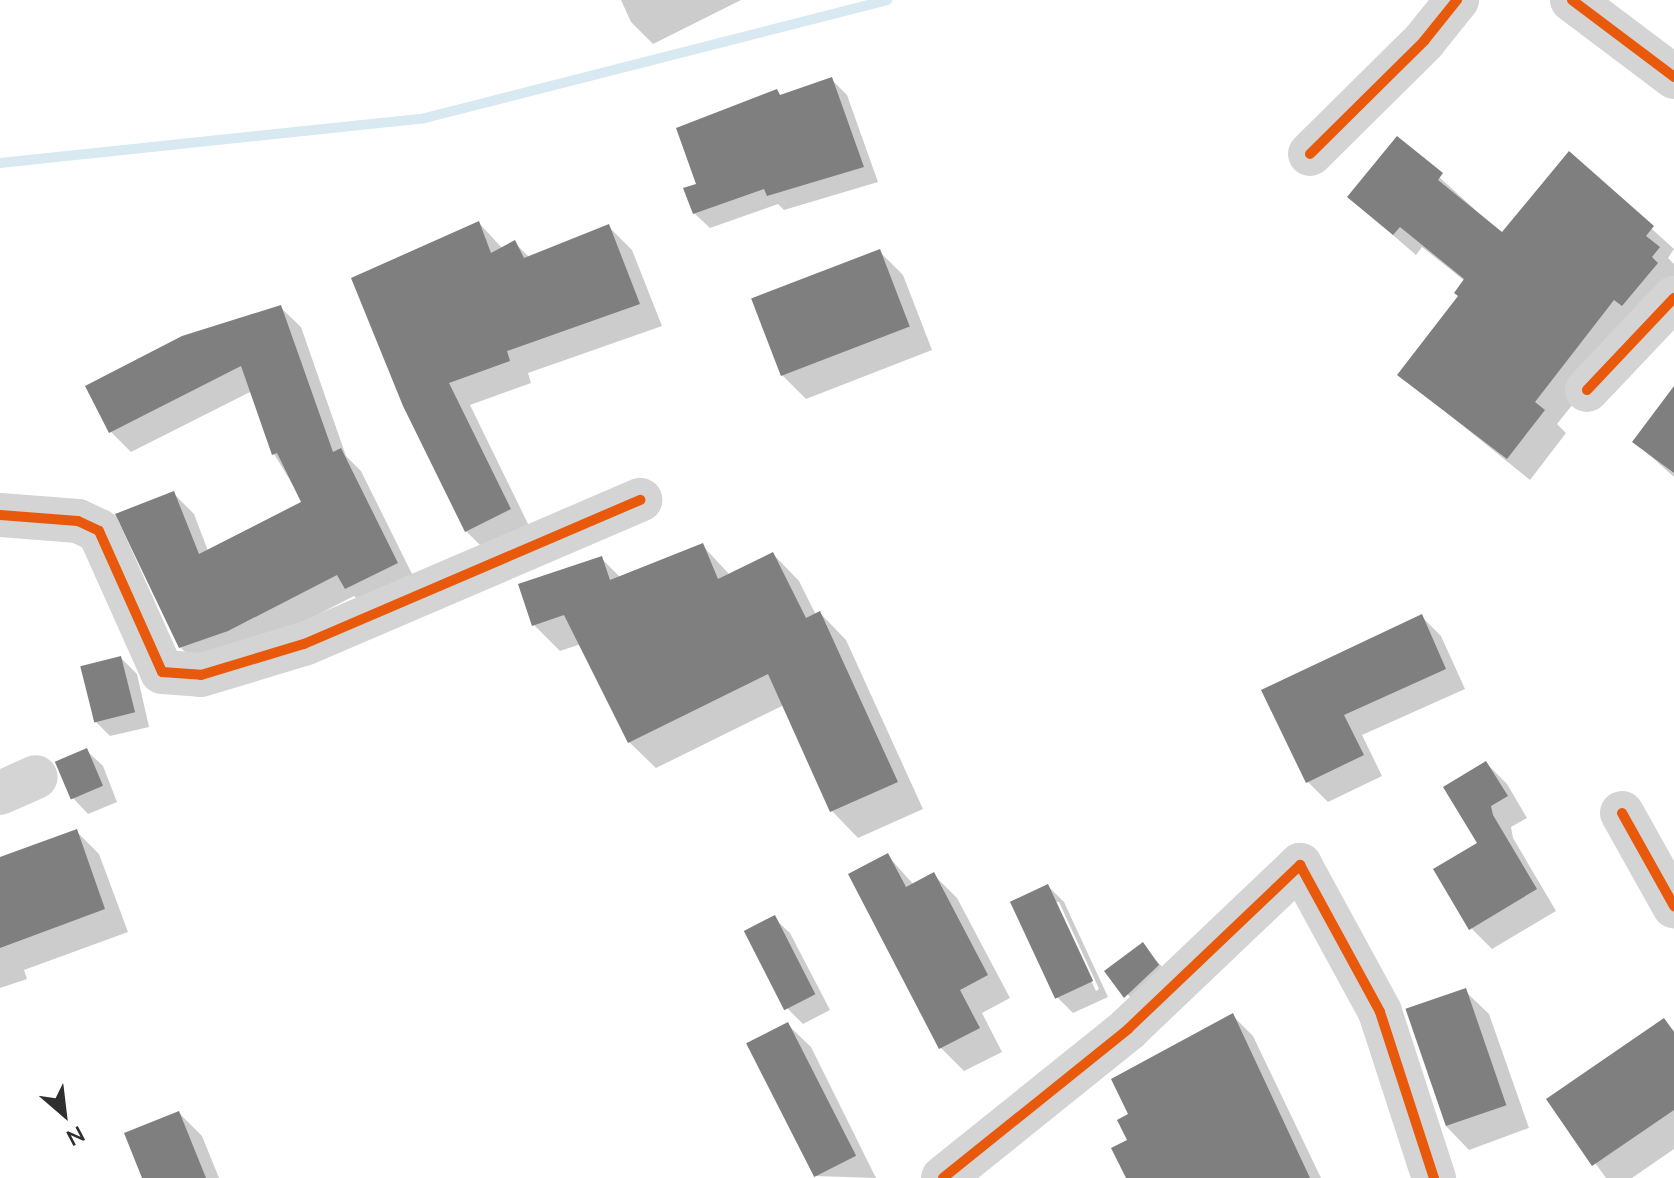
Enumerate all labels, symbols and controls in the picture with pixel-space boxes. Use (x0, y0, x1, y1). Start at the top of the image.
north arrow (24, 1074, 104, 1154)
text: N (61, 1118, 90, 1152)

